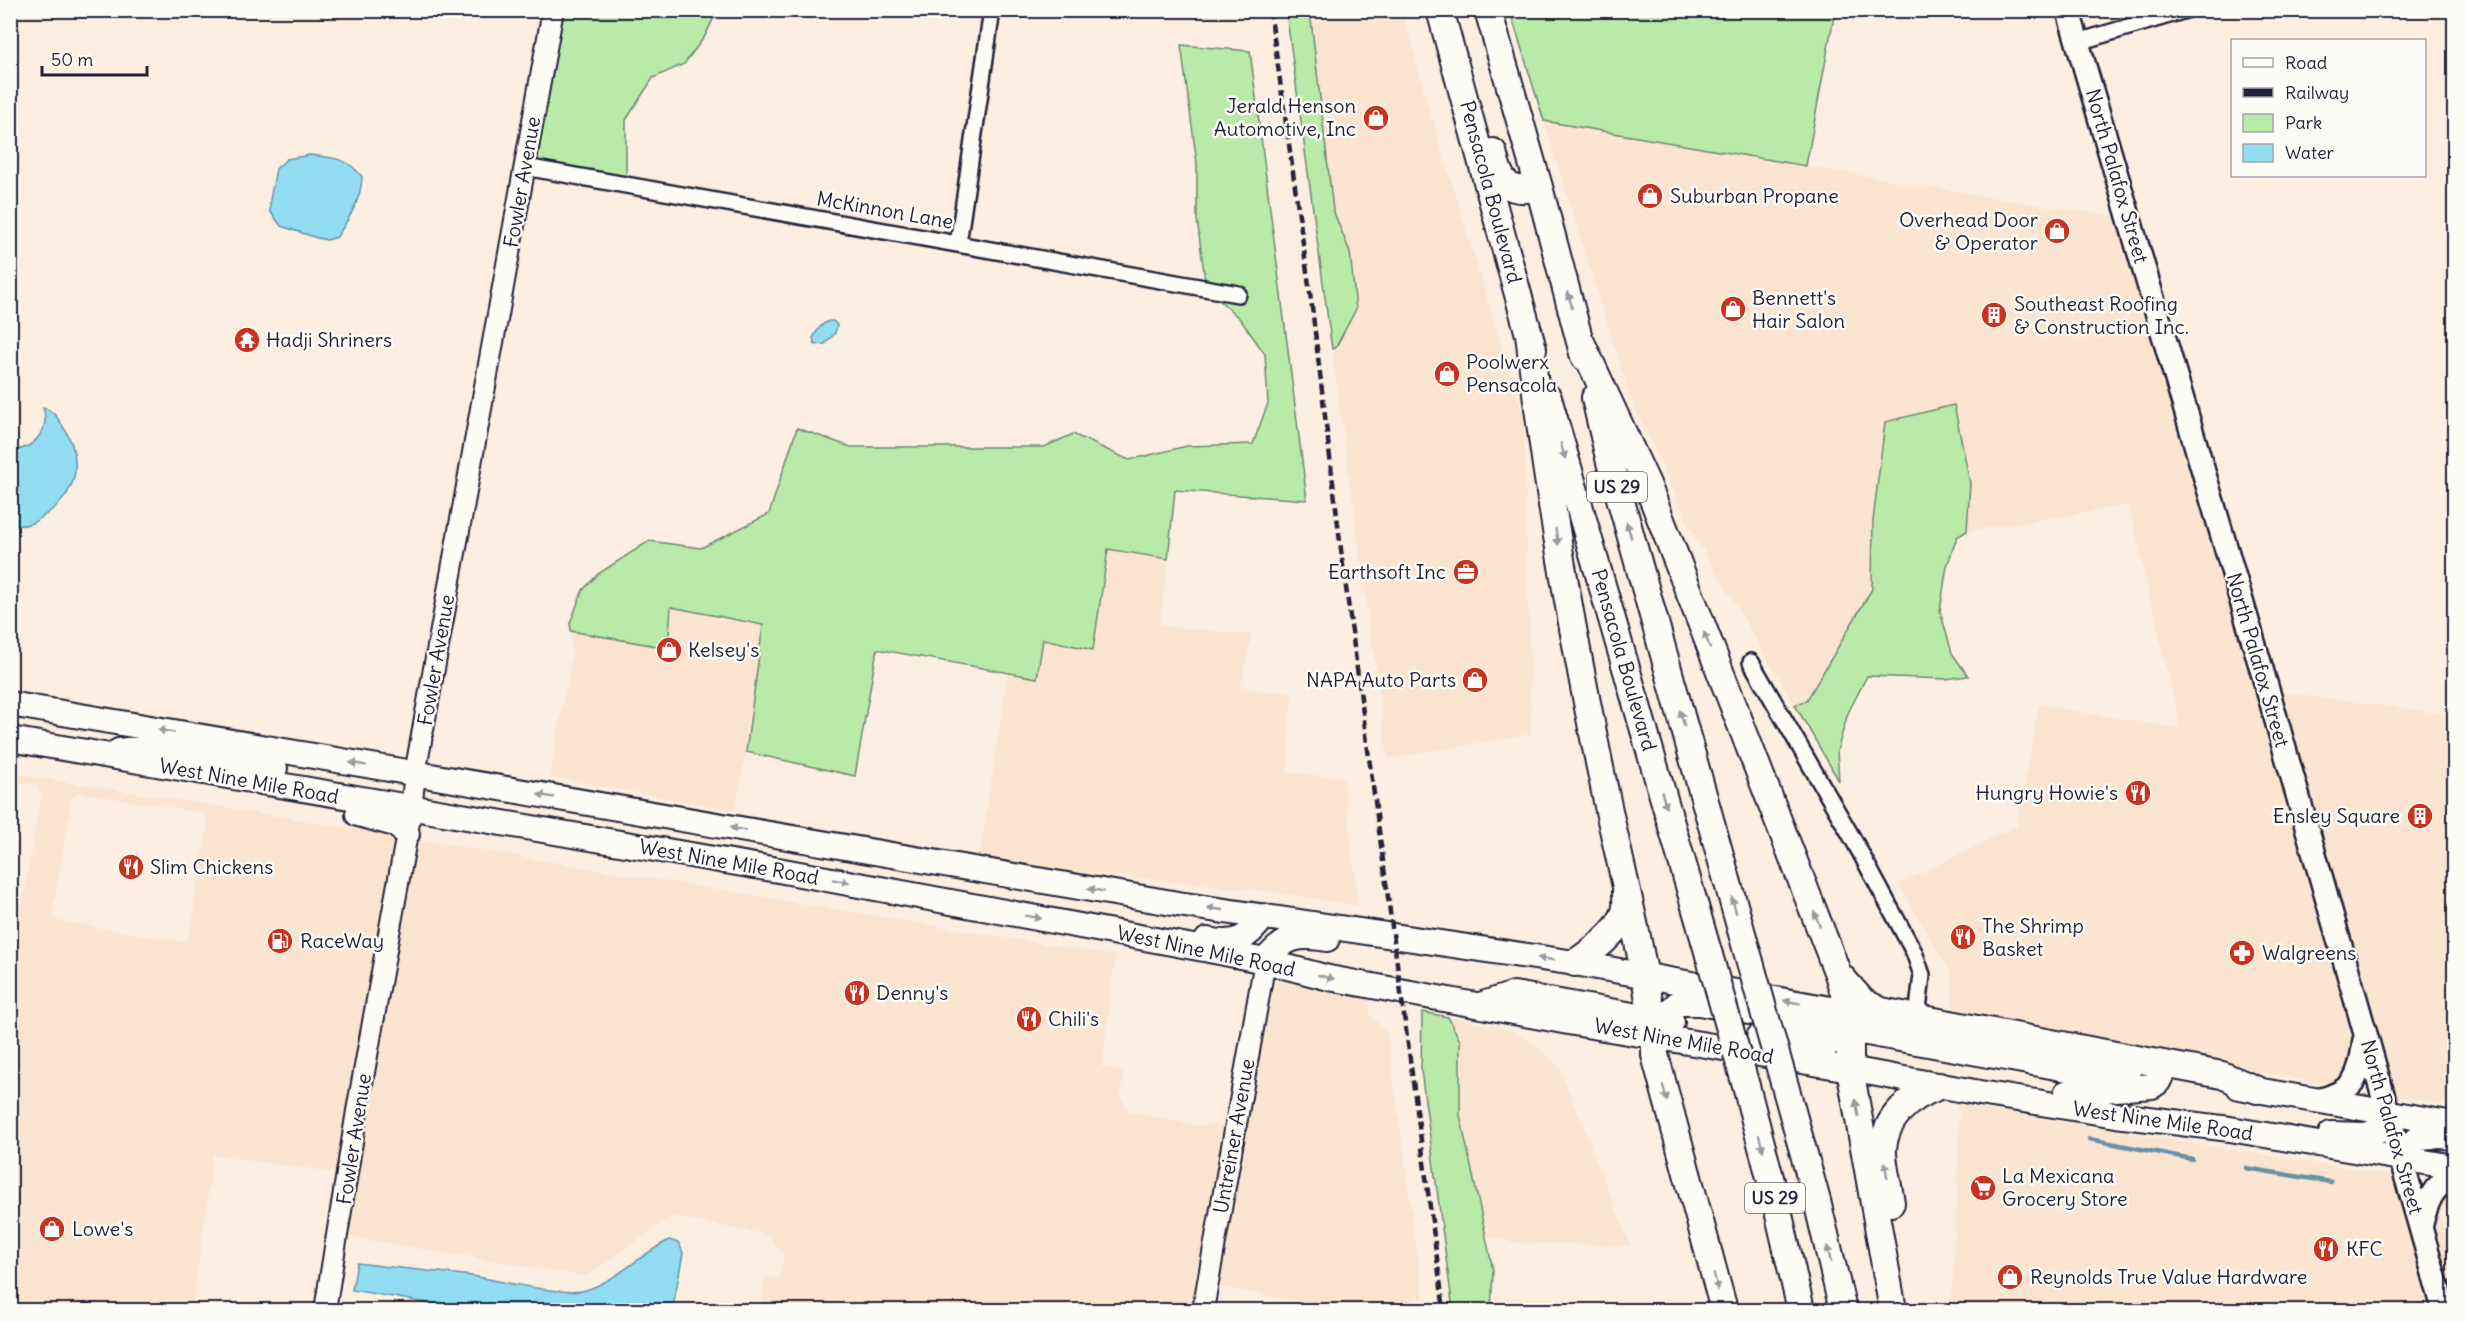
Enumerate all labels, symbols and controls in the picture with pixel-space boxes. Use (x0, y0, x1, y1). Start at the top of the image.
scale bar (42, 39, 147, 77)
legend (2231, 39, 2426, 177)
text: 50 m (51, 48, 93, 71)
text: Road (2285, 51, 2328, 74)
text: Railway (2285, 81, 2349, 104)
street label: North Palafox Street (2081, 86, 2154, 266)
place label: Jerald Henson Automotive, Inc (1214, 93, 1356, 141)
street label: Pensacola Boulevard (1455, 98, 1528, 286)
shop icon: Jerald Henson Automotive, Inc (1361, 103, 1391, 133)
text: Park (2285, 111, 2322, 134)
street label: Fowler Avenue (498, 114, 545, 249)
text: Water (2285, 141, 2335, 164)
shop icon: Suburban Propane (1635, 181, 1665, 211)
place label: Suburban Propane (1670, 183, 1839, 208)
street label: McKinnon Lane (815, 185, 955, 234)
place label: Overhead Door & Operator (1899, 207, 2038, 255)
shop icon: Overhead Door & Operator (2042, 216, 2072, 246)
place label: Bennett's Hair Salon (1752, 285, 1845, 333)
one-way arrow (1564, 291, 1574, 309)
place label: Southeast Roofing & Construction Inc. (2014, 291, 2189, 339)
shop icon: Bennett's Hair Salon (1718, 294, 1748, 324)
building icon: Southeast Roofing & Construction Inc. (1979, 300, 2009, 330)
temple icon: Hadji Shriners (232, 325, 262, 355)
place label: Hadji Shriners (266, 327, 392, 352)
place label: Poolwerx Pensacola (1466, 349, 1557, 397)
shop icon: Poolwerx Pensacola (1432, 359, 1462, 389)
one-way arrow (1559, 442, 1568, 460)
road number: US 29 (1587, 472, 1647, 502)
one-way arrow (1624, 521, 1633, 539)
one-way arrow (1552, 527, 1561, 546)
office icon: Earthsoft Inc (1451, 557, 1481, 587)
place label: Earthsoft Inc (1328, 559, 1446, 584)
street label: Pensacola Boulevard (1587, 566, 1662, 754)
street label: North Palafox Street (2222, 570, 2295, 750)
street label: Fowler Avenue (412, 592, 459, 727)
one-way arrow (1702, 631, 1712, 649)
shop icon: Kelsey's (654, 635, 684, 665)
place label: Kelsey's (688, 637, 759, 662)
shop icon: NAPA Auto Parts (1460, 665, 1490, 695)
place label: NAPA Auto Parts (1306, 667, 1456, 692)
one-way arrow (1677, 708, 1686, 726)
one-way arrow (156, 726, 175, 735)
street label: West Nine Mile Road (157, 752, 341, 809)
one-way arrow (348, 760, 367, 769)
restaurant icon: Hungry Howie's (2123, 778, 2153, 808)
place label: Hungry Howie's (1975, 780, 2118, 805)
one-way arrow (1660, 791, 1670, 809)
one-way arrow (536, 792, 555, 801)
building icon: Ensley Square (2405, 801, 2435, 831)
place label: Ensley Square (2273, 803, 2400, 828)
one-way arrow (728, 824, 747, 833)
street label: West Nine Mile Road (637, 833, 821, 890)
restaurant icon: Slim Chickens (116, 852, 146, 882)
place label: Slim Chickens (150, 854, 273, 879)
one-way arrow (831, 877, 850, 886)
one-way arrow (1086, 885, 1105, 894)
one-way arrow (1729, 896, 1739, 914)
one-way arrow (1205, 905, 1224, 914)
one-way arrow (1811, 910, 1821, 928)
one-way arrow (1023, 913, 1042, 922)
place label: The Shrimp Basket (1982, 913, 2084, 961)
street label: West Nine Mile Road (1115, 919, 1298, 982)
restaurant icon: The Shrimp Basket (1948, 922, 1978, 952)
fuel station icon: RaceWay (265, 926, 295, 956)
place label: RaceWay (300, 928, 384, 953)
pharmacy icon: Walgreens (2227, 938, 2257, 968)
place label: Walgreens (2262, 940, 2356, 965)
one-way arrow (1536, 954, 1555, 963)
one-way arrow (1317, 973, 1335, 983)
restaurant icon: Denny's (842, 978, 872, 1008)
place label: Denny's (876, 980, 948, 1005)
one-way arrow (1782, 997, 1801, 1006)
restaurant icon: Chili's (1014, 1004, 1044, 1034)
place label: Chili's (1048, 1006, 1099, 1031)
street label: West Nine Mile Road (1592, 1012, 1776, 1069)
street label: North Palafox Street (2356, 1037, 2429, 1217)
street label: Untreiner Avenue (1208, 1057, 1259, 1215)
street label: Fowler Avenue (331, 1071, 376, 1206)
one-way arrow (1661, 1084, 1671, 1102)
street label: West Nine Mile Road (2071, 1095, 2255, 1146)
one-way arrow (1853, 1098, 1862, 1117)
one-way arrow (1757, 1134, 1766, 1152)
one-way arrow (1882, 1160, 1891, 1179)
place label: La Mexicana Grocery Store (2002, 1163, 2128, 1211)
supermarket icon: La Mexicana Grocery Store (1968, 1173, 1998, 1203)
road number: US 29 (1745, 1183, 1805, 1213)
shop icon: Lowe's (37, 1214, 67, 1244)
place label: Lowe's (72, 1216, 133, 1241)
restaurant icon: KFC (2311, 1234, 2341, 1264)
place label: KFC (2346, 1236, 2383, 1261)
one-way arrow (1824, 1244, 1834, 1263)
shop icon: Reynolds True Value Hardware (1995, 1262, 2025, 1292)
place label: Reynolds True Value Hardware (2030, 1264, 2307, 1289)
one-way arrow (1712, 1273, 1721, 1291)

